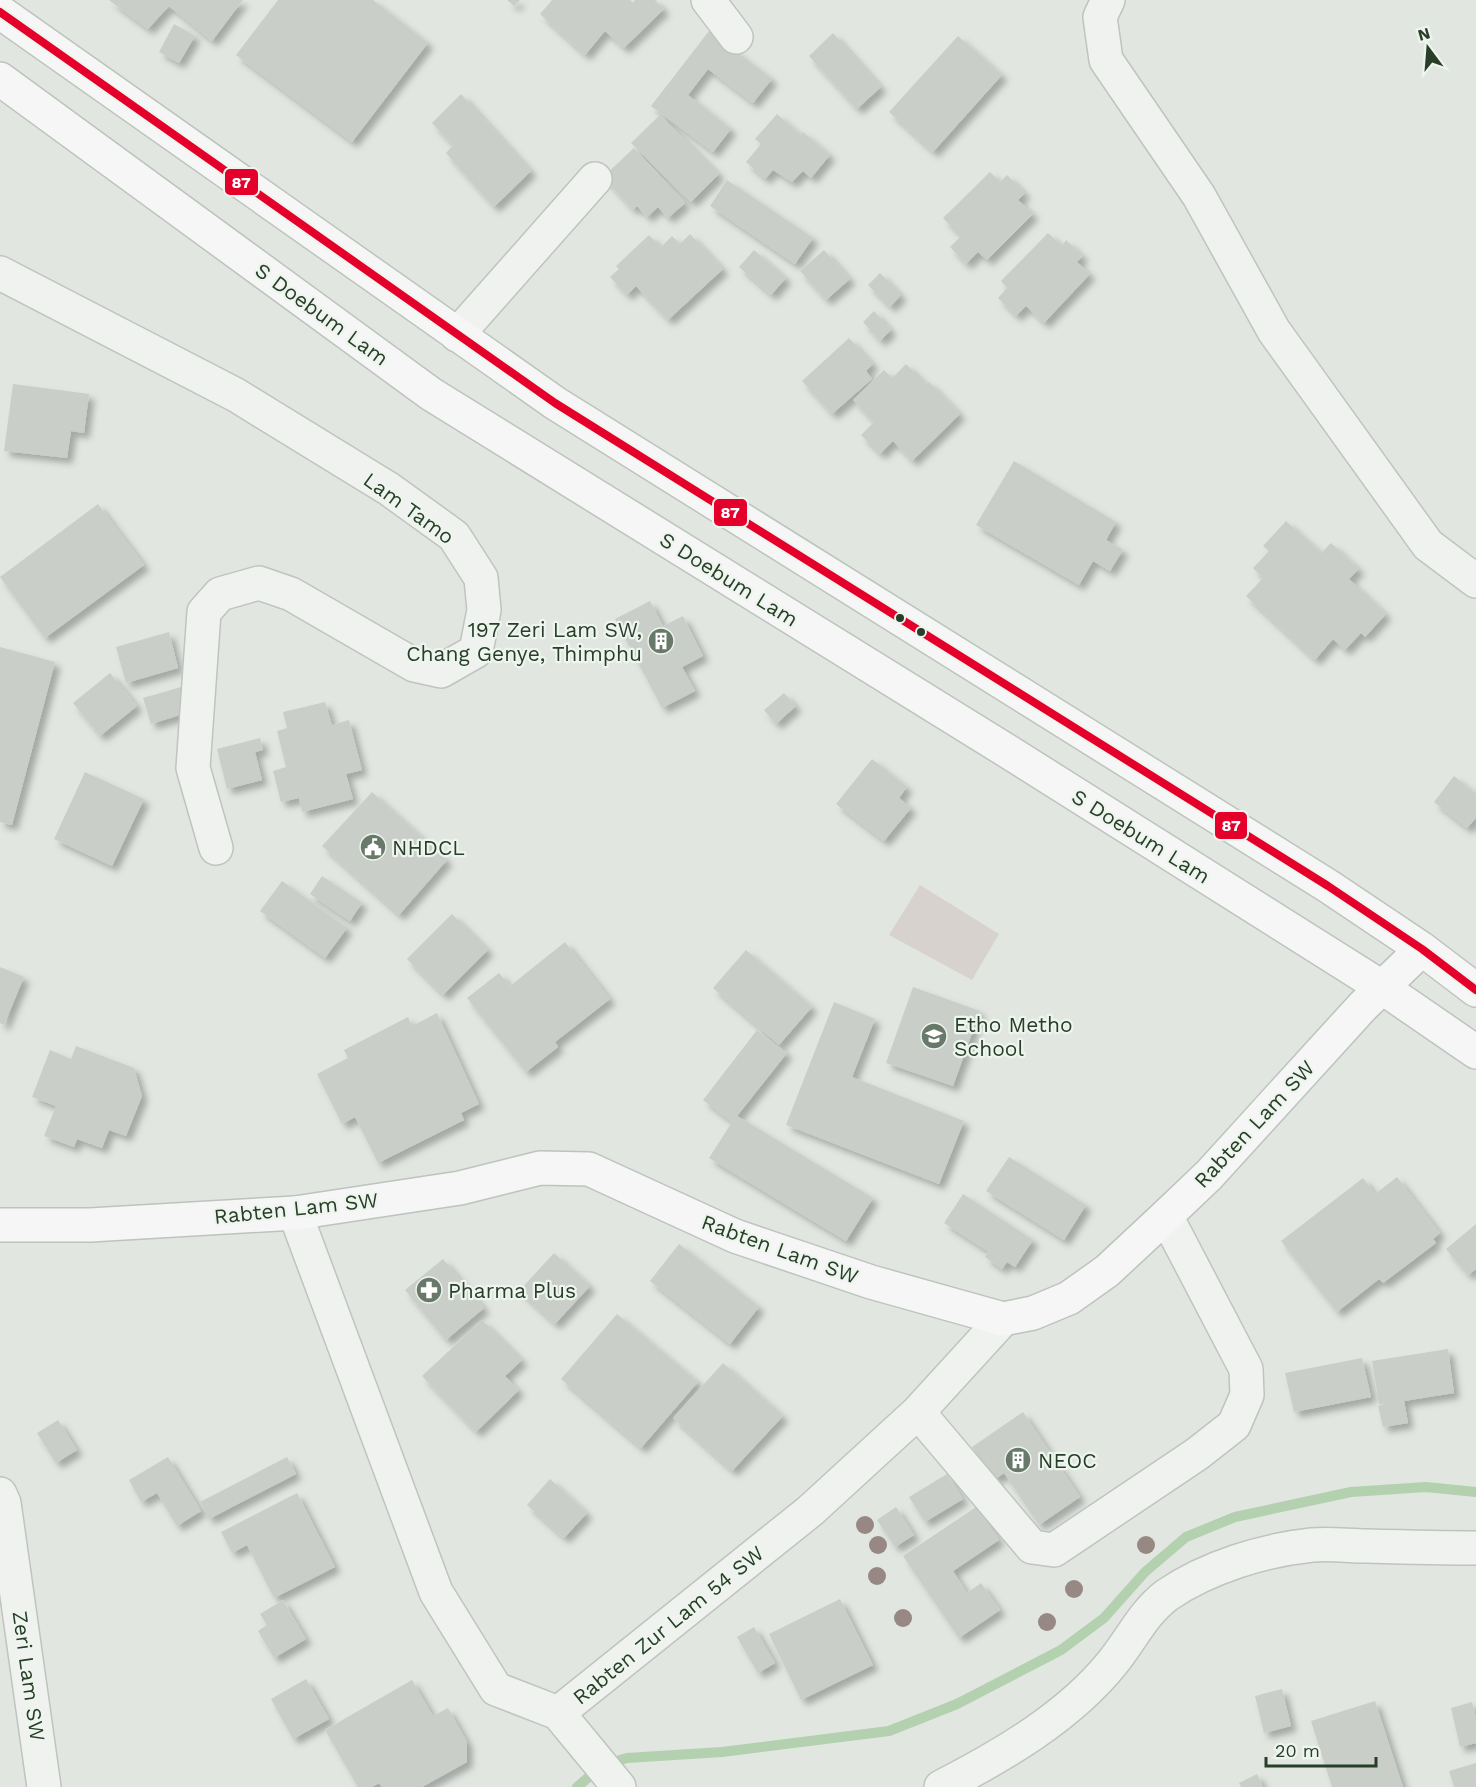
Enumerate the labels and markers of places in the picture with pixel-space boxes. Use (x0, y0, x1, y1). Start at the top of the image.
unlabelled marker (894, 612, 906, 624)
place label: 197 Zeri Lam SW, Chang Genye, Thimphu (406, 617, 642, 666)
building icon: 197 Zeri Lam SW, Chang Genye, Thimphu (646, 626, 676, 656)
unlabelled marker (915, 626, 927, 638)
public building icon: NHDCL (358, 832, 388, 862)
place label: NHDCL (392, 835, 465, 860)
place label: Etho Metho School (954, 1012, 1073, 1061)
school or university icon: Etho Metho School (919, 1021, 949, 1051)
pharmacy icon: Pharma Plus (414, 1275, 444, 1305)
place label: Pharma Plus (448, 1278, 576, 1303)
building icon: NEOC (1003, 1445, 1033, 1475)
place label: NEOC (1038, 1448, 1097, 1473)

